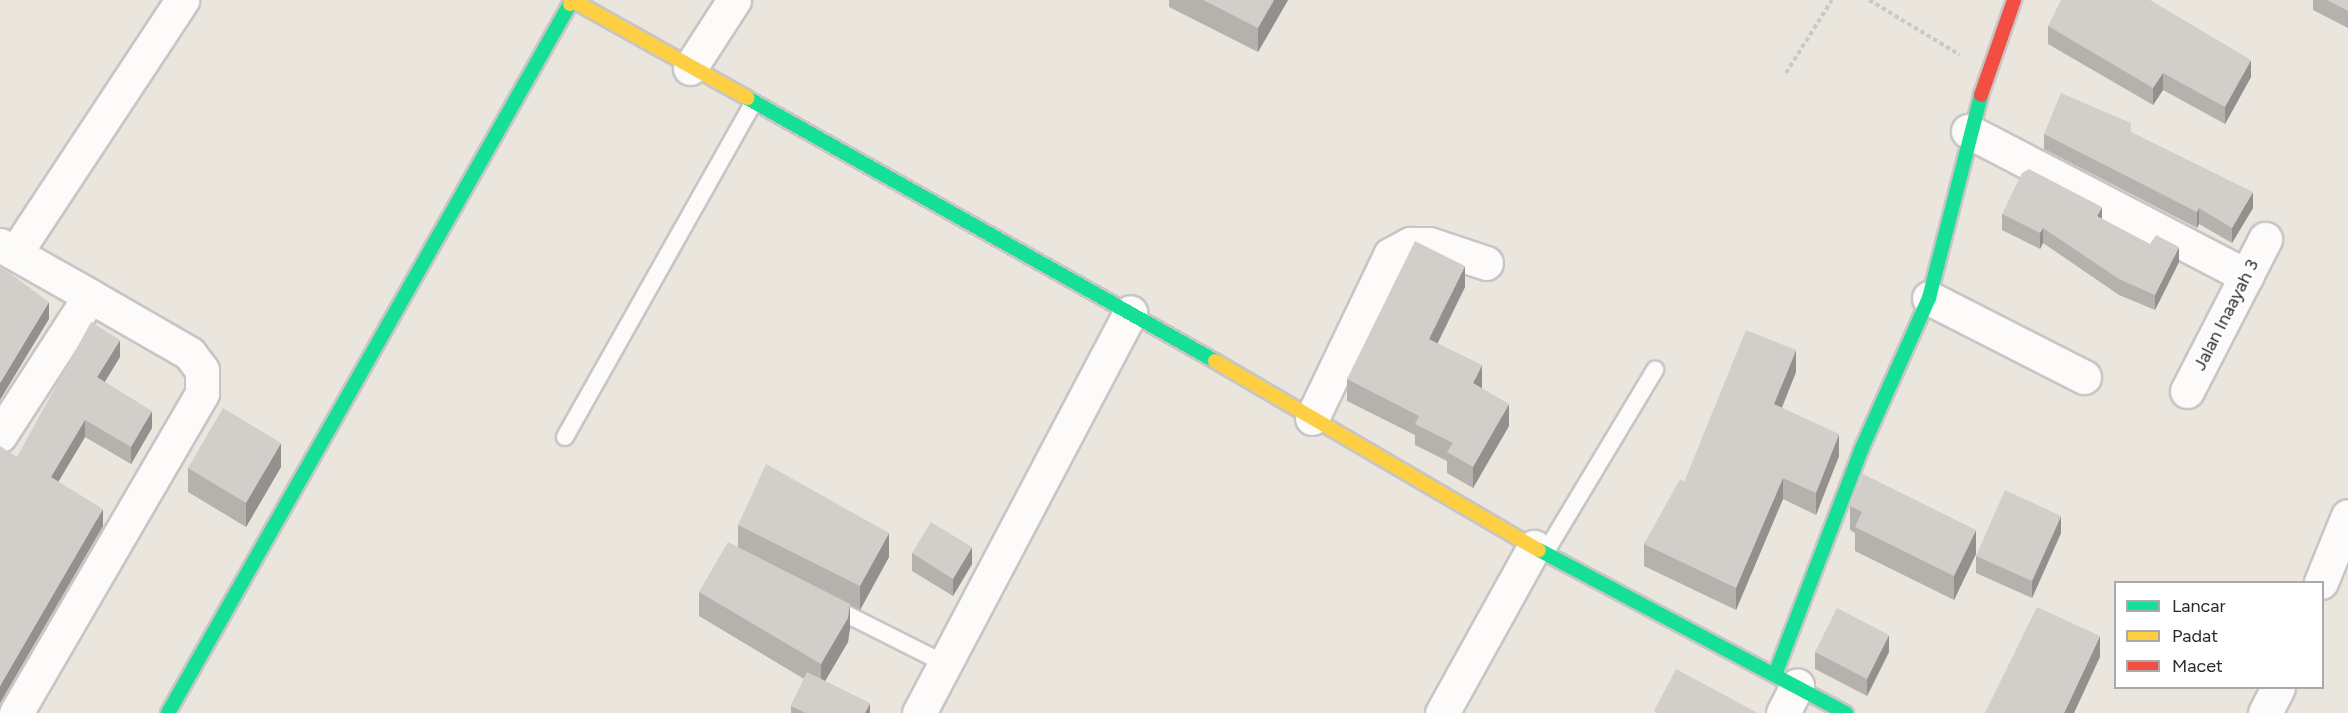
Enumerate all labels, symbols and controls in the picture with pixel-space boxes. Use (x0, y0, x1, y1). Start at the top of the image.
street label: Jalan Inaayah 3 (2189, 256, 2263, 374)
legend (2114, 581, 2324, 689)
text: Lancar (2172, 595, 2226, 617)
text: Padat (2172, 625, 2218, 647)
text: Macet (2172, 655, 2223, 677)

